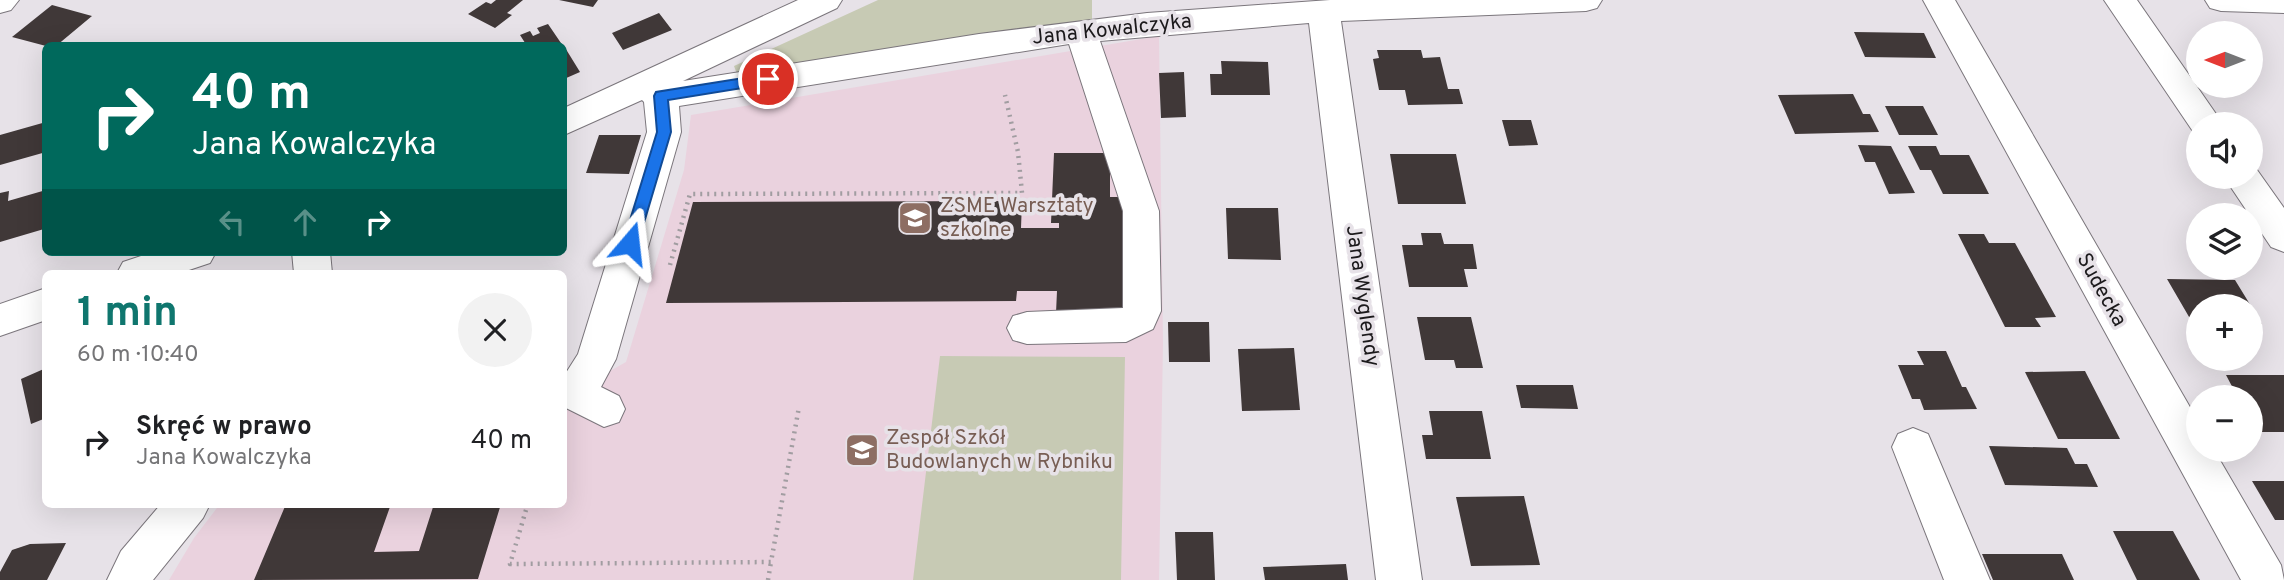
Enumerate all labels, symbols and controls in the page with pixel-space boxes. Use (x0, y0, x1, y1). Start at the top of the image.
street label: Jana Kowalczyka (1031, 8, 1193, 52)
north arrow (2186, 21, 2263, 98)
map controls (2186, 21, 2263, 462)
pin (738, 49, 798, 109)
icon: arrive (749, 60, 787, 98)
text: 40 m (192, 65, 311, 127)
icon: right (77, 70, 168, 161)
button: sound (2186, 112, 2263, 189)
text: Jana Kowalczyka (192, 126, 436, 166)
place label: ZSME Warsztaty szkolne (940, 193, 1094, 244)
school or university icon: ZSME Warsztaty szkolne (896, 199, 934, 237)
icon: left (213, 203, 251, 241)
icon: ahead (286, 203, 324, 241)
icon: right (359, 203, 397, 241)
button: layers (2186, 203, 2263, 280)
position arrow (593, 206, 667, 280)
street label: Jana Wyglendy (1339, 224, 1385, 368)
street label: Sudecka (2070, 248, 2132, 332)
text: 1 min (77, 288, 178, 341)
button: close (458, 293, 532, 367)
button: + (2186, 294, 2263, 371)
text: 60 m · 10:40 (77, 341, 199, 370)
button: − (2186, 385, 2263, 462)
text: Skręć w prawo (136, 411, 312, 444)
icon: right (77, 423, 115, 461)
text: 40 m (471, 425, 532, 458)
place label: Zespół Szkół Budowlanych w Rybniku (886, 425, 1113, 476)
school or university icon: Zespół Szkół Budowlanych w Rybniku (843, 431, 881, 469)
text: Jana Kowalczyka (136, 444, 312, 473)

